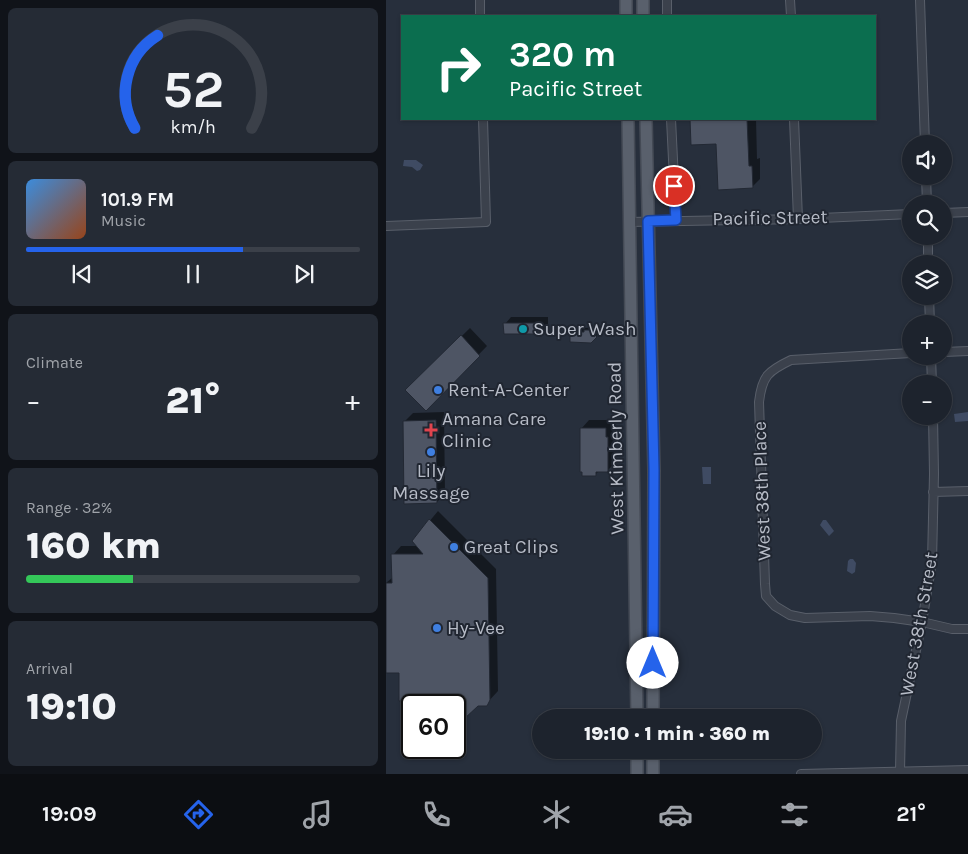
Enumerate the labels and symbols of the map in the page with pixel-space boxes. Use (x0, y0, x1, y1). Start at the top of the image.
pin (653, 165, 695, 207)
street label: Pacific Street (712, 206, 828, 230)
place label: Super Wash (533, 318, 637, 340)
marker: Super Wash (517, 323, 529, 335)
street label: West Kimberly Road (603, 361, 629, 535)
place label: Rent-A-Center (448, 379, 569, 401)
marker: Rent-A-Center (432, 384, 444, 396)
place label: Amana Care Clinic (442, 408, 546, 452)
street label: West 38th Place (749, 421, 775, 561)
marker: Amana Care Clinic (424, 423, 438, 437)
marker: Lily Massage (425, 446, 437, 458)
place label: Lily Massage (392, 460, 470, 504)
place label: Great Clips (464, 536, 559, 558)
marker: Great Clips (448, 541, 460, 553)
street label: West 38th Street (895, 550, 943, 698)
place label: Hy-Vee (447, 617, 505, 639)
marker: Hy-Vee (431, 622, 443, 634)
position arrow (626, 636, 678, 688)
speed limit sign: 60 (401, 694, 466, 759)

